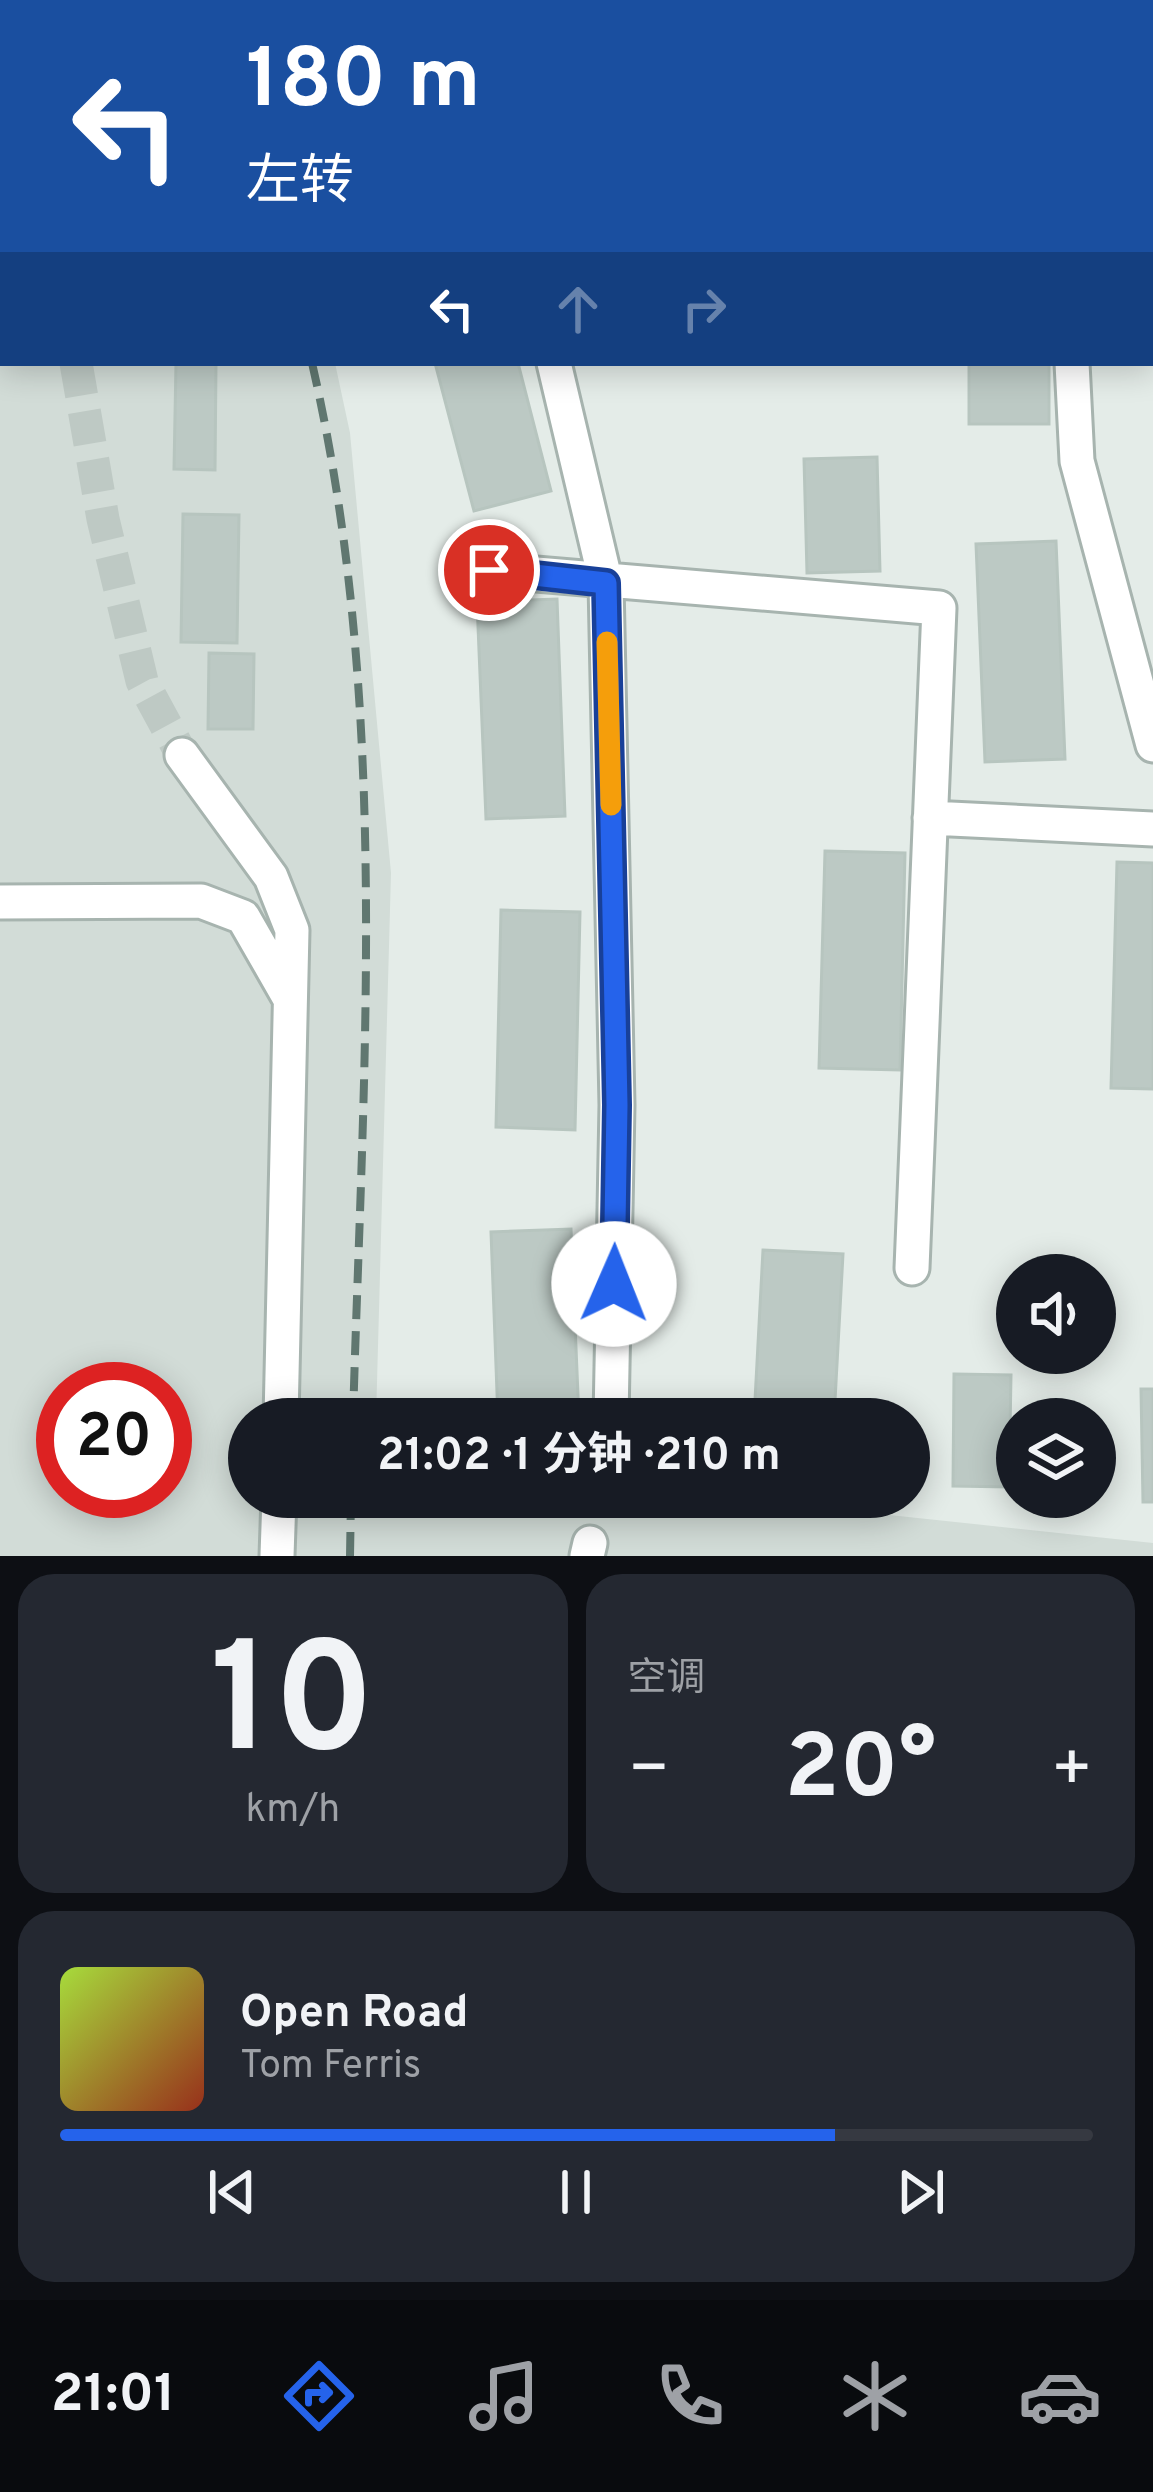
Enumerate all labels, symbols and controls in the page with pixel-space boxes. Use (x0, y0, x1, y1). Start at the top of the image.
text: 180 m (246, 31, 481, 137)
icon: left (48, 48, 204, 204)
text: 左转 (246, 150, 354, 219)
icon: left (419, 276, 485, 342)
icon: ahead (545, 276, 611, 342)
icon: right (671, 276, 737, 342)
pin (438, 519, 540, 621)
icon: arrive (456, 537, 522, 603)
position arrow (551, 1221, 677, 1347)
map controls (996, 1254, 1116, 1518)
button: sound (996, 1254, 1116, 1374)
speed limit sign: 20 (36, 1362, 192, 1518)
button: layers (996, 1398, 1116, 1518)
text: 21:02 · 1 分钟 · 210 m (377, 1429, 781, 1486)
text: 10 (210, 1610, 375, 1808)
text: 空调 (628, 1656, 706, 1705)
text: 20° (784, 1716, 936, 1829)
text: − (628, 1731, 670, 1814)
text: + (1050, 1731, 1093, 1814)
text: km/h (245, 1787, 340, 1836)
text: Open Road (240, 1986, 468, 2043)
text: Tom Ferris (240, 2043, 421, 2092)
icon: previous (199, 2159, 265, 2225)
icon: pause (543, 2159, 609, 2225)
icon: next (888, 2159, 954, 2225)
icon: directions (277, 2354, 361, 2438)
icon: music (462, 2354, 546, 2438)
icon: phone (648, 2354, 732, 2438)
icon: climate (833, 2354, 917, 2438)
icon: car (1018, 2354, 1102, 2438)
text: 21:01 (51, 2362, 176, 2431)

